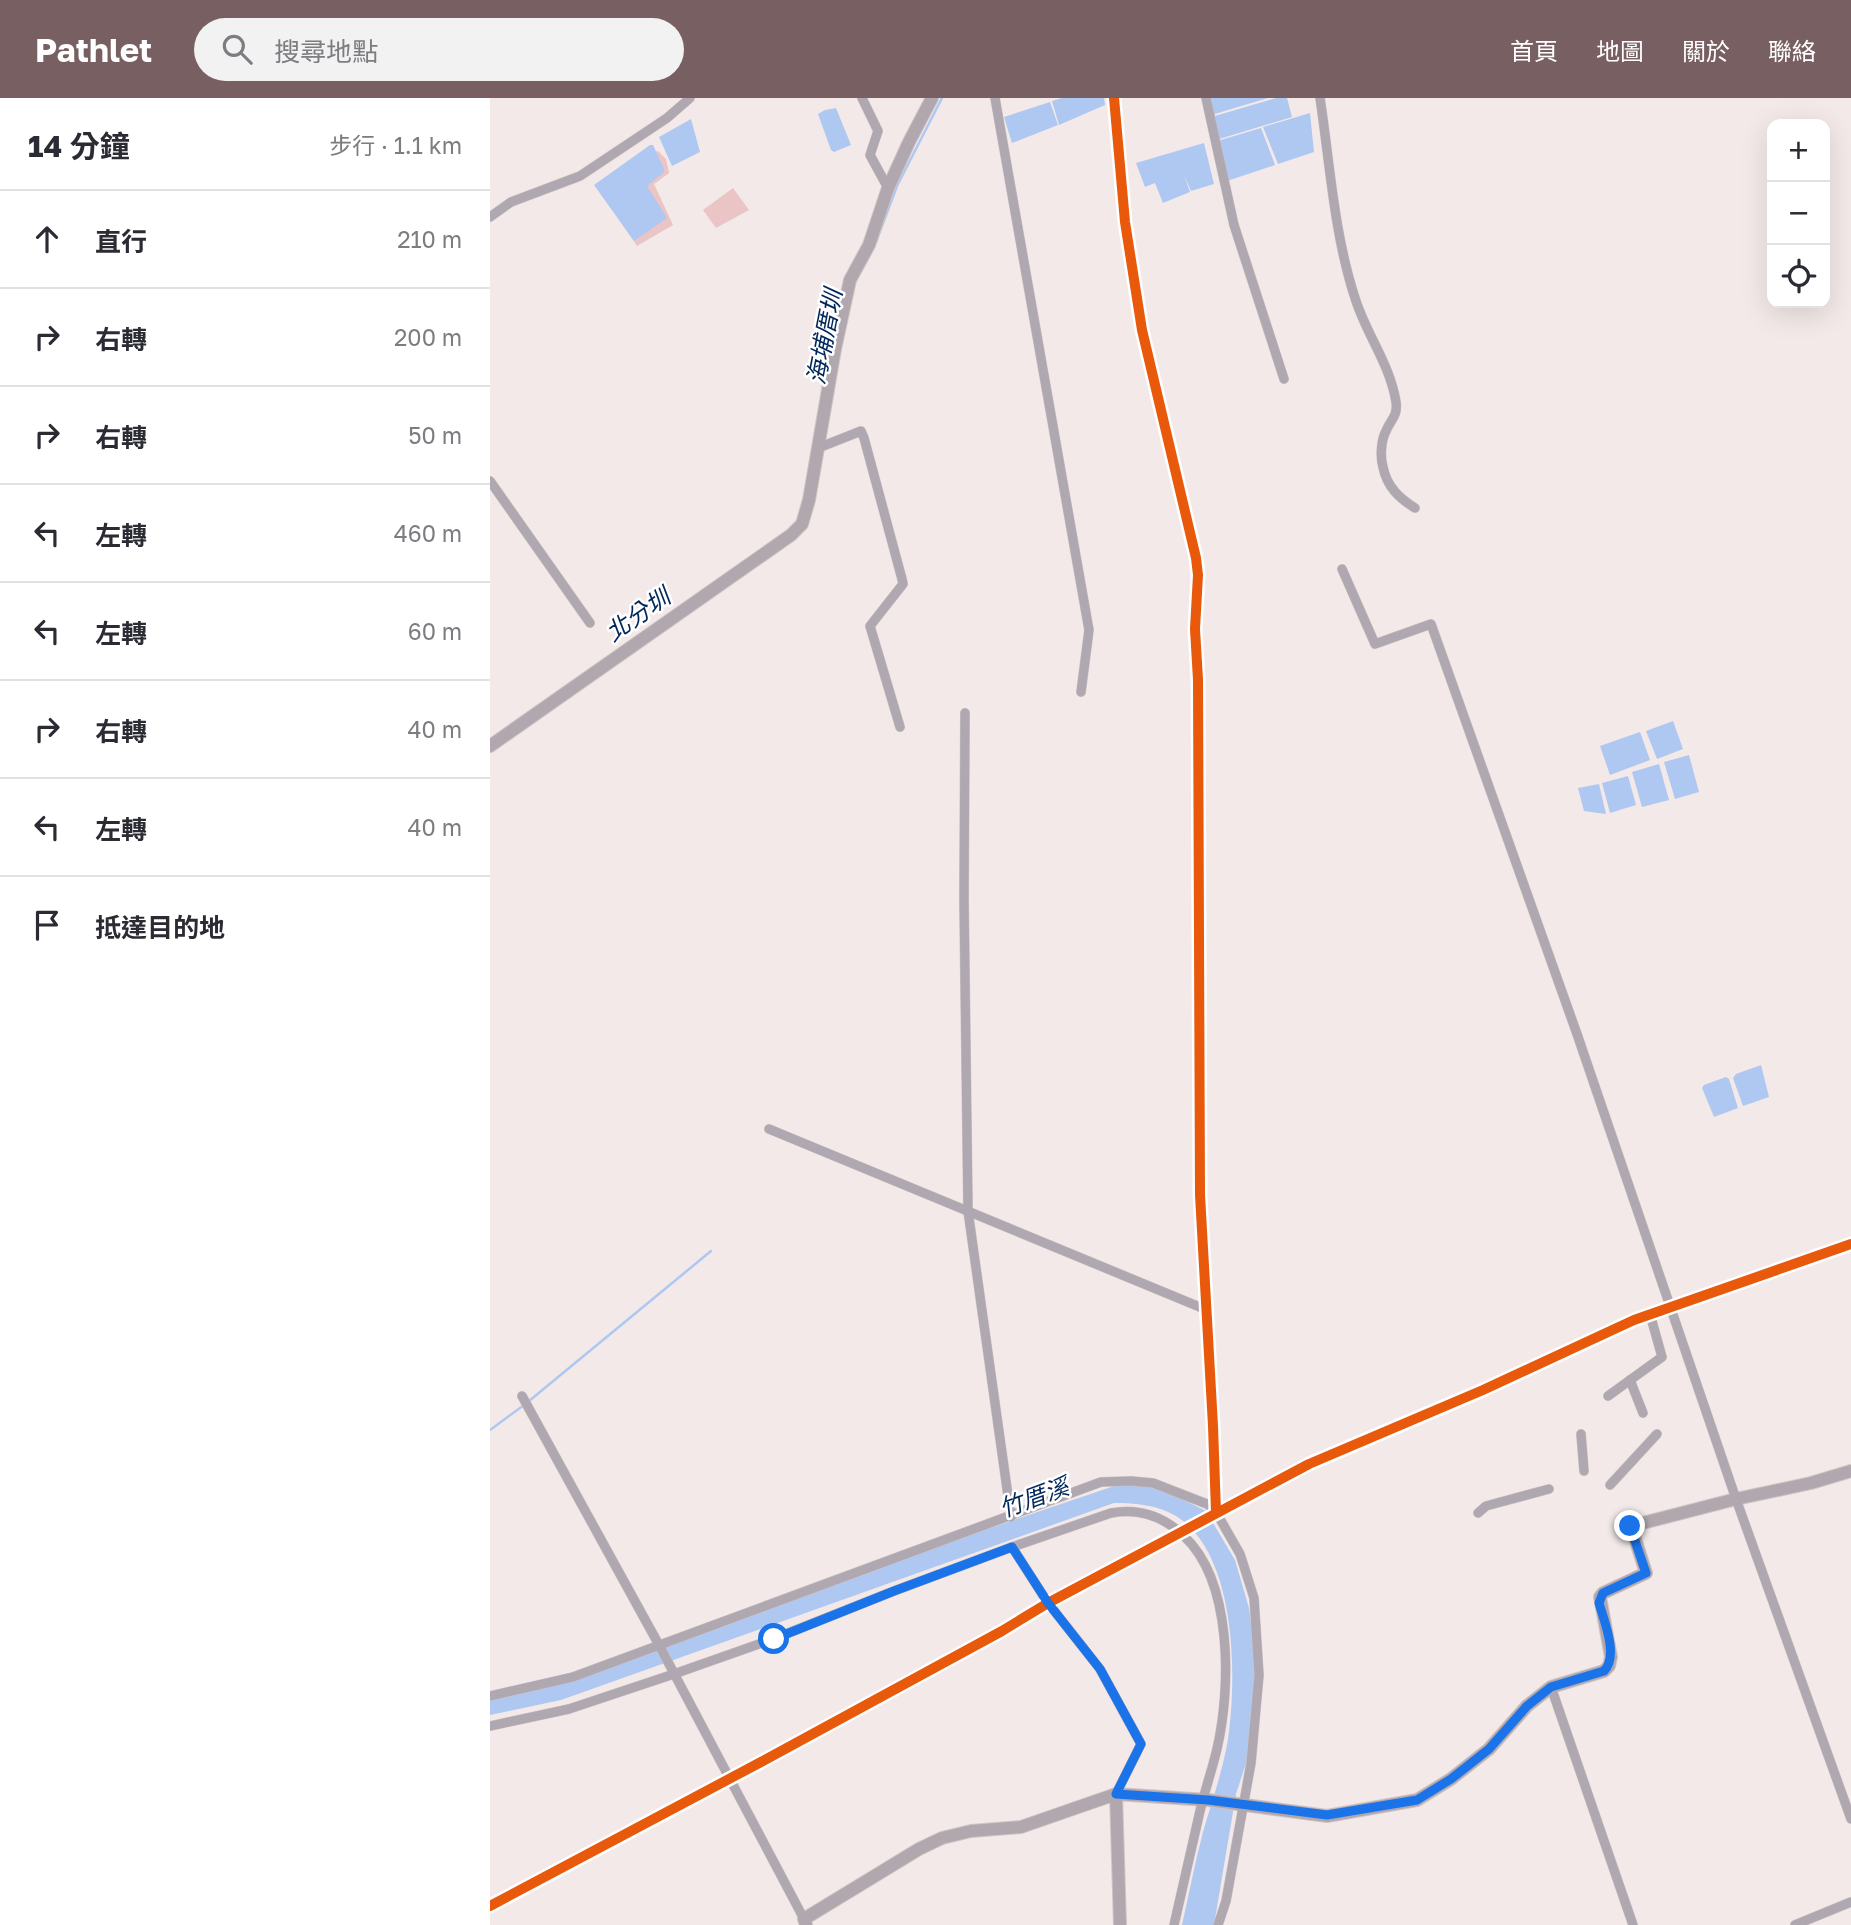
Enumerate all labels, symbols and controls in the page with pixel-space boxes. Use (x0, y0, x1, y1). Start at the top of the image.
search box (194, 18, 684, 81)
text: Pathlet (35, 30, 152, 69)
icon: search (218, 30, 256, 68)
text: 搜尋地點 (274, 36, 378, 67)
text: 首頁 (1510, 36, 1558, 65)
text: 地圖 (1596, 36, 1644, 65)
text: 關於 (1682, 36, 1730, 65)
text: 聯絡 (1768, 36, 1816, 65)
map controls (1767, 119, 1830, 308)
button: + (1767, 119, 1830, 182)
text: 14 分鐘 (28, 128, 130, 164)
text: 步行 · 1.1 km (329, 131, 462, 159)
button: − (1767, 182, 1830, 245)
icon: ahead (28, 220, 66, 258)
text: 210 m (397, 225, 462, 253)
text: 直行 (95, 226, 147, 257)
button: locate (1767, 245, 1830, 308)
water label: 海埔厝圳 (800, 284, 847, 387)
icon: right (28, 318, 66, 356)
text: 200 m (394, 323, 462, 351)
text: 右轉 (95, 324, 147, 355)
icon: right (28, 416, 66, 454)
text: 50 m (408, 421, 462, 449)
text: 右轉 (95, 422, 147, 453)
icon: left (28, 514, 66, 552)
text: 460 m (394, 519, 462, 547)
text: 左轉 (95, 520, 147, 551)
water label: 北分圳 (599, 580, 677, 646)
icon: left (28, 612, 66, 650)
text: 60 m (408, 617, 462, 645)
text: 左轉 (95, 618, 147, 649)
icon: right (28, 710, 66, 748)
text: 40 m (408, 715, 462, 743)
text: 右轉 (95, 716, 147, 747)
icon: left (28, 808, 66, 846)
text: 40 m (408, 813, 462, 841)
text: 左轉 (95, 814, 147, 845)
icon: arrive (28, 906, 66, 944)
text: 抵達目的地 (95, 912, 225, 943)
water label: 竹厝溪 (995, 1470, 1075, 1523)
route end (1614, 1510, 1645, 1541)
route start (758, 1623, 789, 1654)

